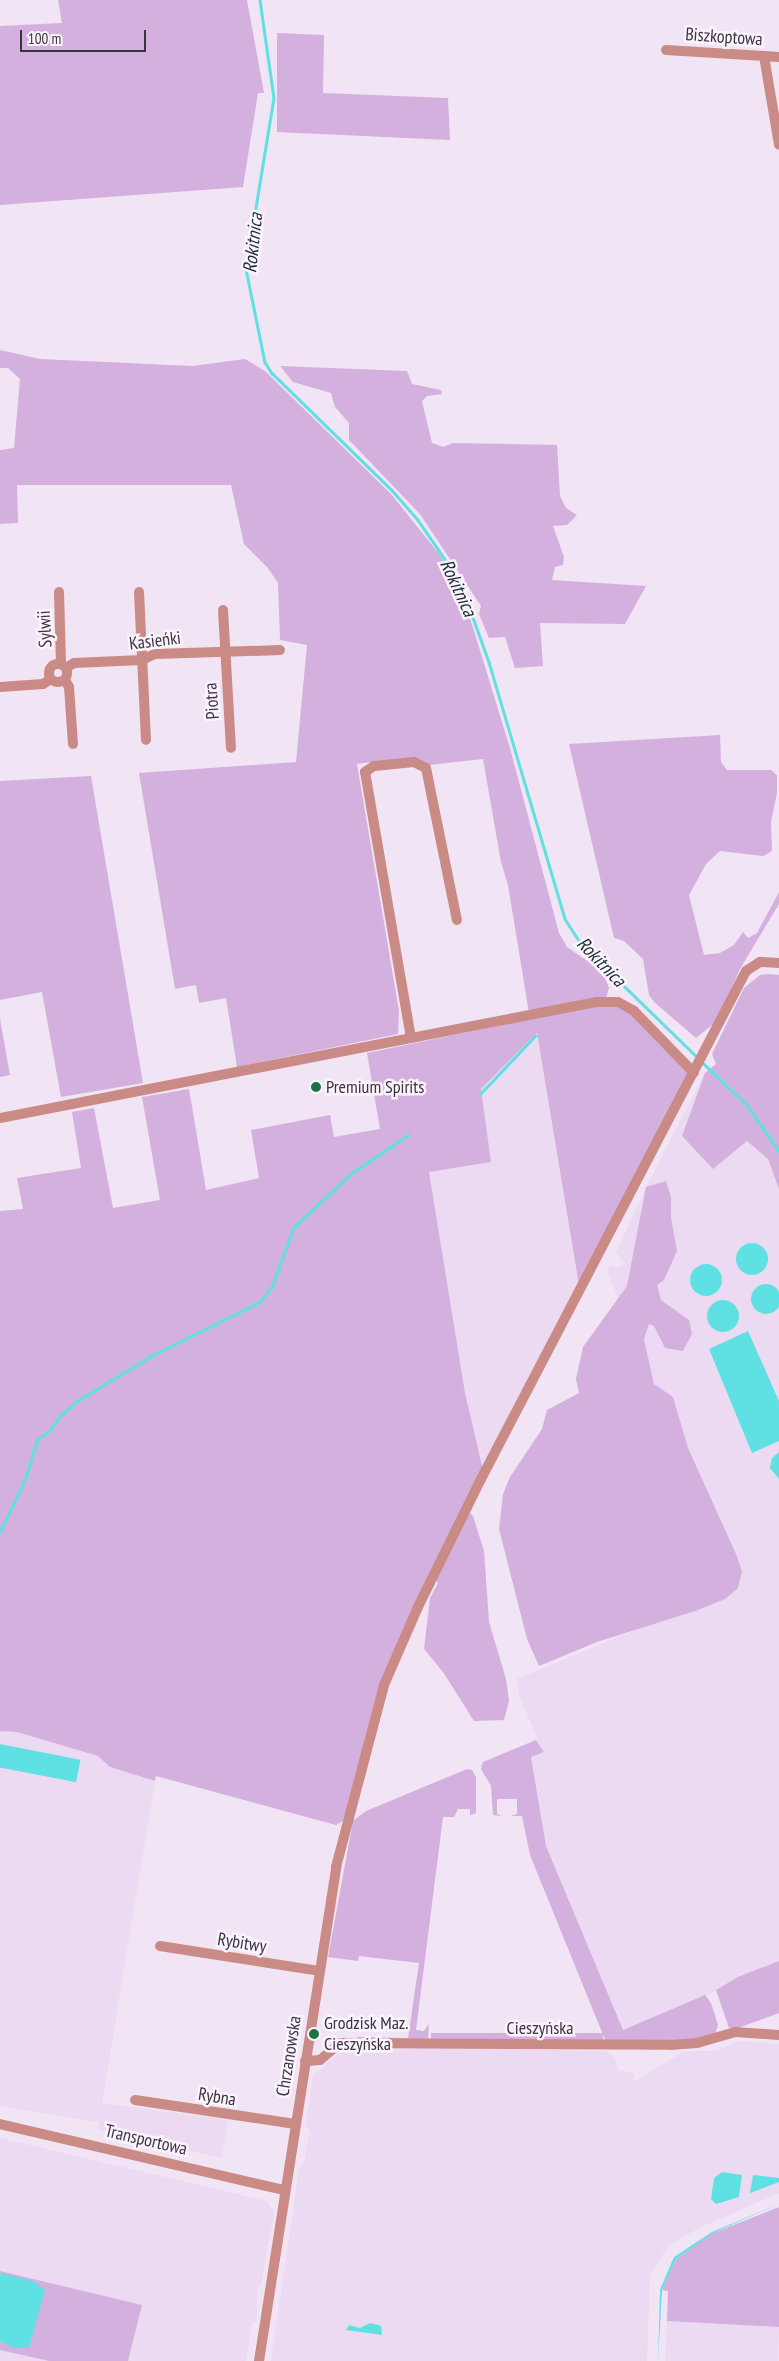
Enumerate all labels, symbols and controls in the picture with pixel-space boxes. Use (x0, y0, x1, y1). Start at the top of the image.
scale bar (22, 20, 149, 52)
street label: Biszkoptowa (685, 24, 763, 50)
text: 100 m (28, 29, 61, 48)
water label: Rokitnica (239, 212, 267, 274)
water label: Rokitnica (435, 556, 481, 620)
street label: Sylwii (33, 610, 57, 648)
street label: Kasieńki (128, 627, 182, 655)
street label: Piotra (200, 682, 224, 720)
water label: Rokitnica (572, 932, 630, 992)
place label: Premium Spirits (326, 1076, 424, 1098)
marker: Premium Spirits (310, 1081, 322, 1093)
street label: Rybitwy (216, 1928, 268, 1958)
place label: Grodzisk Maz. Cieszyńska (324, 2013, 409, 2056)
street label: Chrzanowska (272, 2014, 306, 2098)
street label: Cieszyńska (507, 2017, 573, 2039)
marker: Grodzisk Maz. Cieszyńska (308, 2028, 320, 2040)
street label: Rybna (197, 2083, 237, 2111)
street label: Transportowa (103, 2120, 189, 2160)

